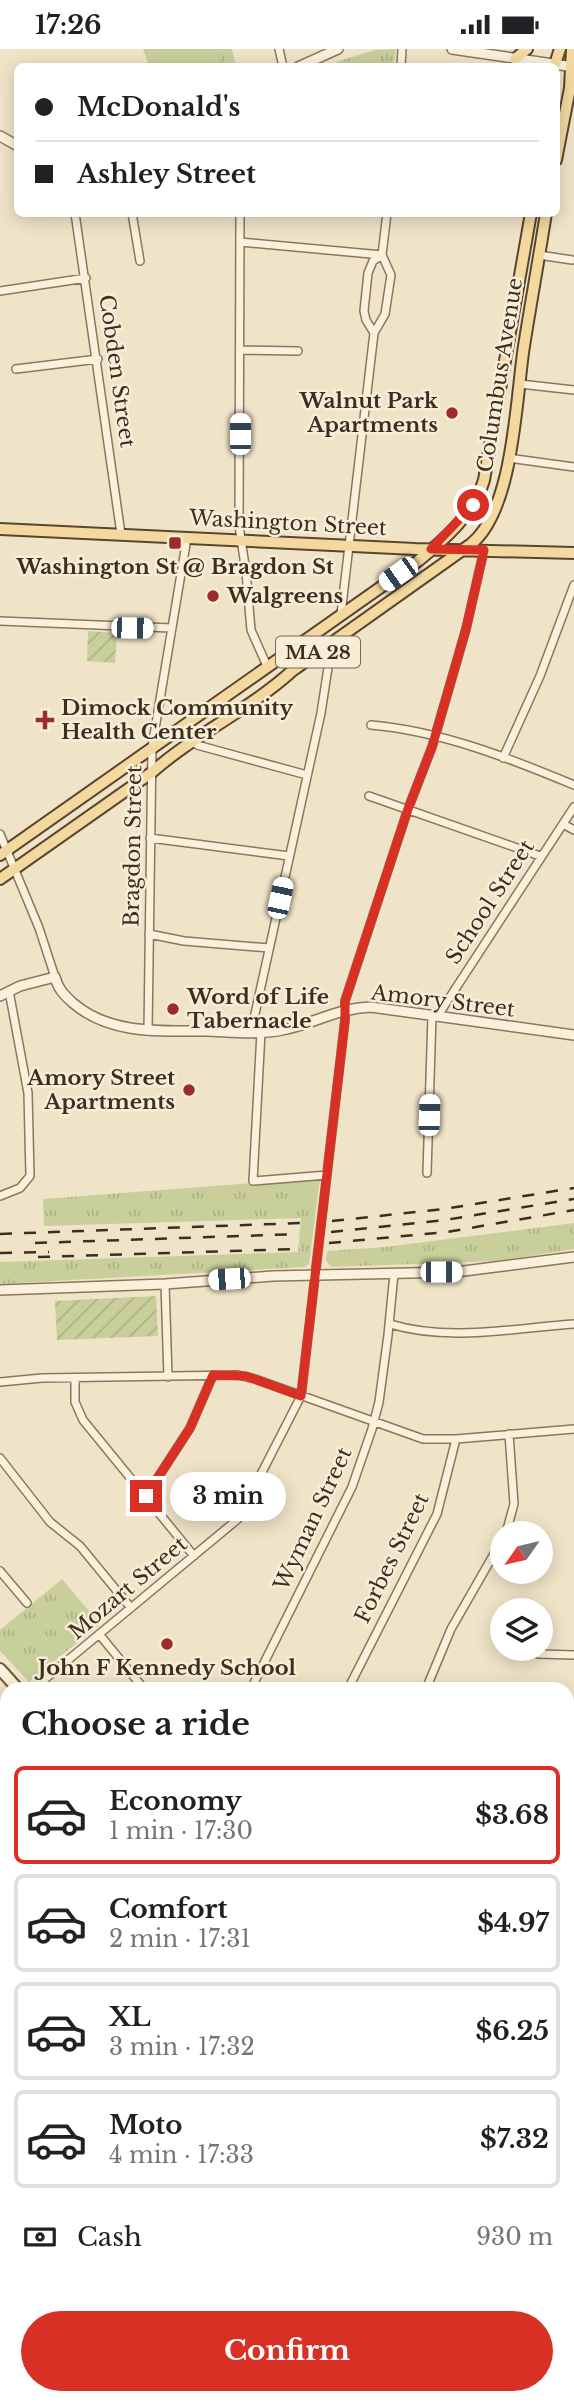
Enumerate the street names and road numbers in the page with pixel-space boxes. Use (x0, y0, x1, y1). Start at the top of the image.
street label: Columbus Avenue (472, 276, 528, 474)
street label: Cobden Street (93, 293, 141, 449)
street label: Washington Street (187, 505, 388, 541)
road number: MA 28 (276, 637, 360, 667)
street label: Bragdon Street (119, 765, 147, 927)
street label: School Street (440, 835, 540, 969)
street label: Amory Street (369, 979, 516, 1023)
street label: Wyman Street (268, 1443, 358, 1596)
street label: Forbes Street (349, 1489, 435, 1627)
street label: Mozart Street (64, 1531, 192, 1645)

